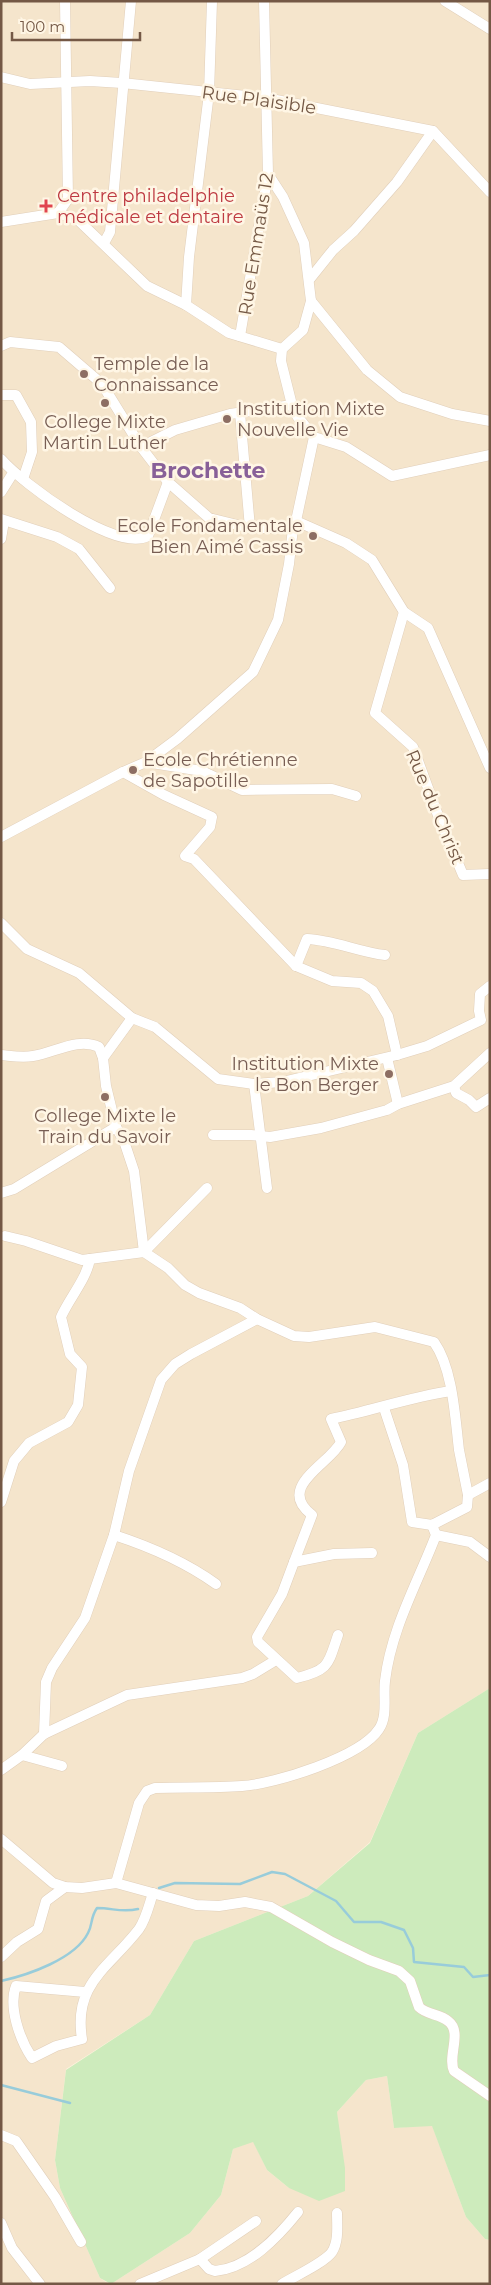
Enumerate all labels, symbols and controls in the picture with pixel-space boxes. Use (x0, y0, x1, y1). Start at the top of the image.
scale bar (12, 10, 140, 42)
text: 100 m (20, 17, 65, 36)
street label: Rue Plaisible (200, 81, 318, 119)
street label: Rue Emmaüs 12 (234, 171, 278, 317)
place label: Centre philadelphie médicale et dentaire (57, 185, 244, 228)
marker: Centre philadelphie médicale et dentaire (39, 199, 53, 213)
place label: Temple de la Connaissance (94, 353, 219, 396)
marker: Temple de la Connaissance (78, 368, 90, 380)
marker: College Mixte Martin Luther (99, 397, 111, 409)
place label: Institution Mixte Nouvelle Vie (237, 398, 385, 441)
place label: College Mixte Martin Luther (43, 411, 167, 454)
marker: Institution Mixte Nouvelle Vie (221, 413, 233, 425)
district label: Brochette (150, 457, 266, 484)
place label: Ecole Fondamentale Bien Aimé Cassis (117, 515, 303, 558)
marker: Ecole Fondamentale Bien Aimé Cassis (307, 530, 319, 542)
street label: Rue du Christ (401, 746, 469, 868)
place label: Ecole Chrétienne de Sapotille (143, 749, 298, 792)
marker: Ecole Chrétienne de Sapotille (127, 764, 139, 776)
place label: Institution Mixte le Bon Berger (231, 1053, 379, 1096)
marker: Institution Mixte le Bon Berger (383, 1068, 395, 1080)
marker: College Mixte le Train du Savoir (99, 1091, 111, 1103)
place label: College Mixte le Train du Savoir (34, 1105, 176, 1148)

